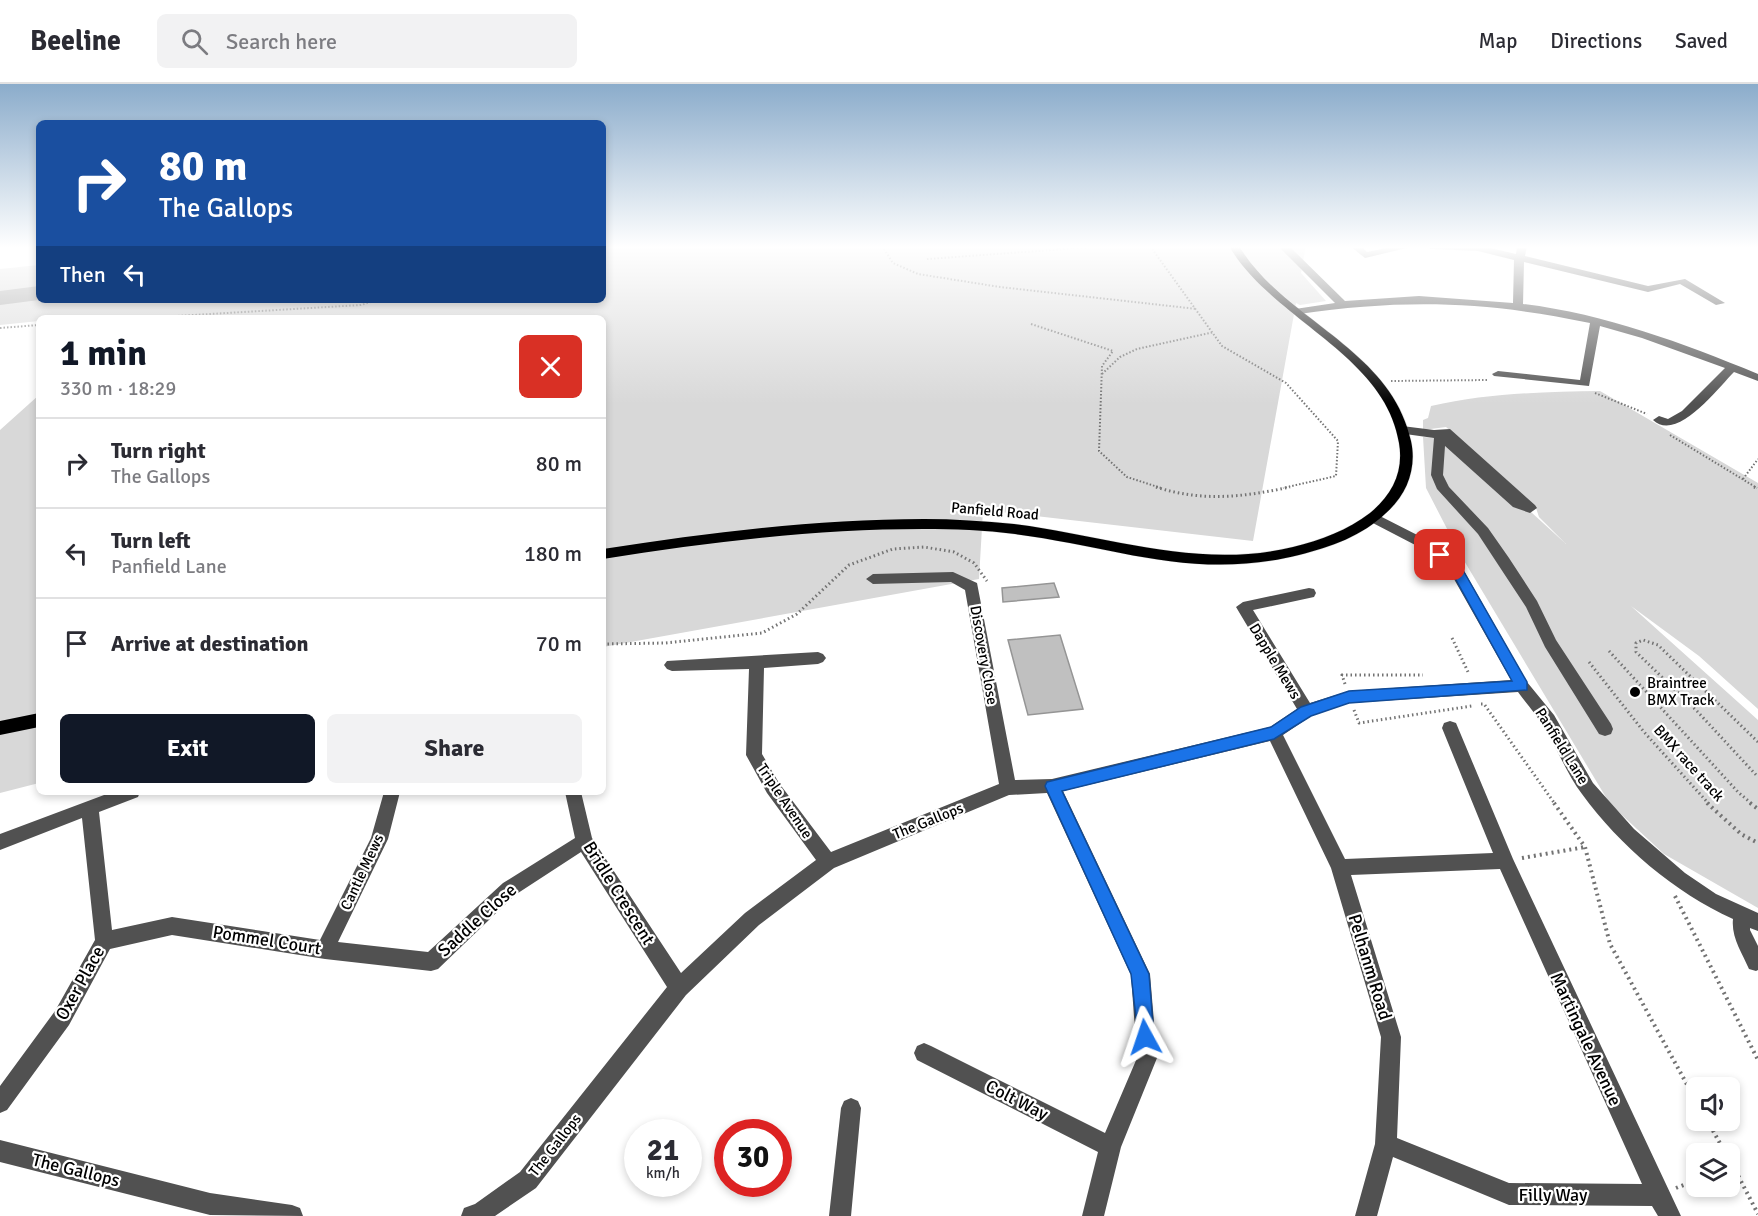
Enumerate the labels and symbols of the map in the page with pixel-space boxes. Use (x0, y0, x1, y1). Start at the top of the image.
street label: Panfield Road (950, 498, 1040, 524)
pin (1414, 529, 1465, 580)
street label: Discovery Close (966, 604, 1002, 706)
street label: Dapple Mews (1245, 620, 1305, 702)
place label: Braintree BMX Track (1647, 674, 1715, 709)
marker: Braintree BMX Track (1628, 685, 1642, 699)
street label: Panfield Lane (1531, 704, 1593, 788)
street label: BMX race track (1650, 721, 1728, 805)
street label: Triple Avenue (753, 760, 817, 842)
street label: The Gallops (890, 799, 966, 843)
street label: Cantle Mews (337, 831, 388, 913)
street label: Bridle Crescent (579, 837, 659, 949)
street label: Saddle Close (433, 879, 521, 961)
street label: Pelhanm Road (1343, 911, 1397, 1023)
street label: Pommel Court (211, 921, 323, 959)
street label: Oxer Place (51, 942, 109, 1024)
street label: Martingale Avenue (1545, 969, 1627, 1109)
position arrow (1113, 1005, 1177, 1069)
street label: Colt Way (982, 1075, 1052, 1125)
street label: The Gallops (525, 1110, 585, 1180)
speed limit sign: 30 (714, 1119, 792, 1197)
street label: The Gallops (30, 1149, 122, 1192)
street label: Filly Way (1519, 1184, 1588, 1206)

